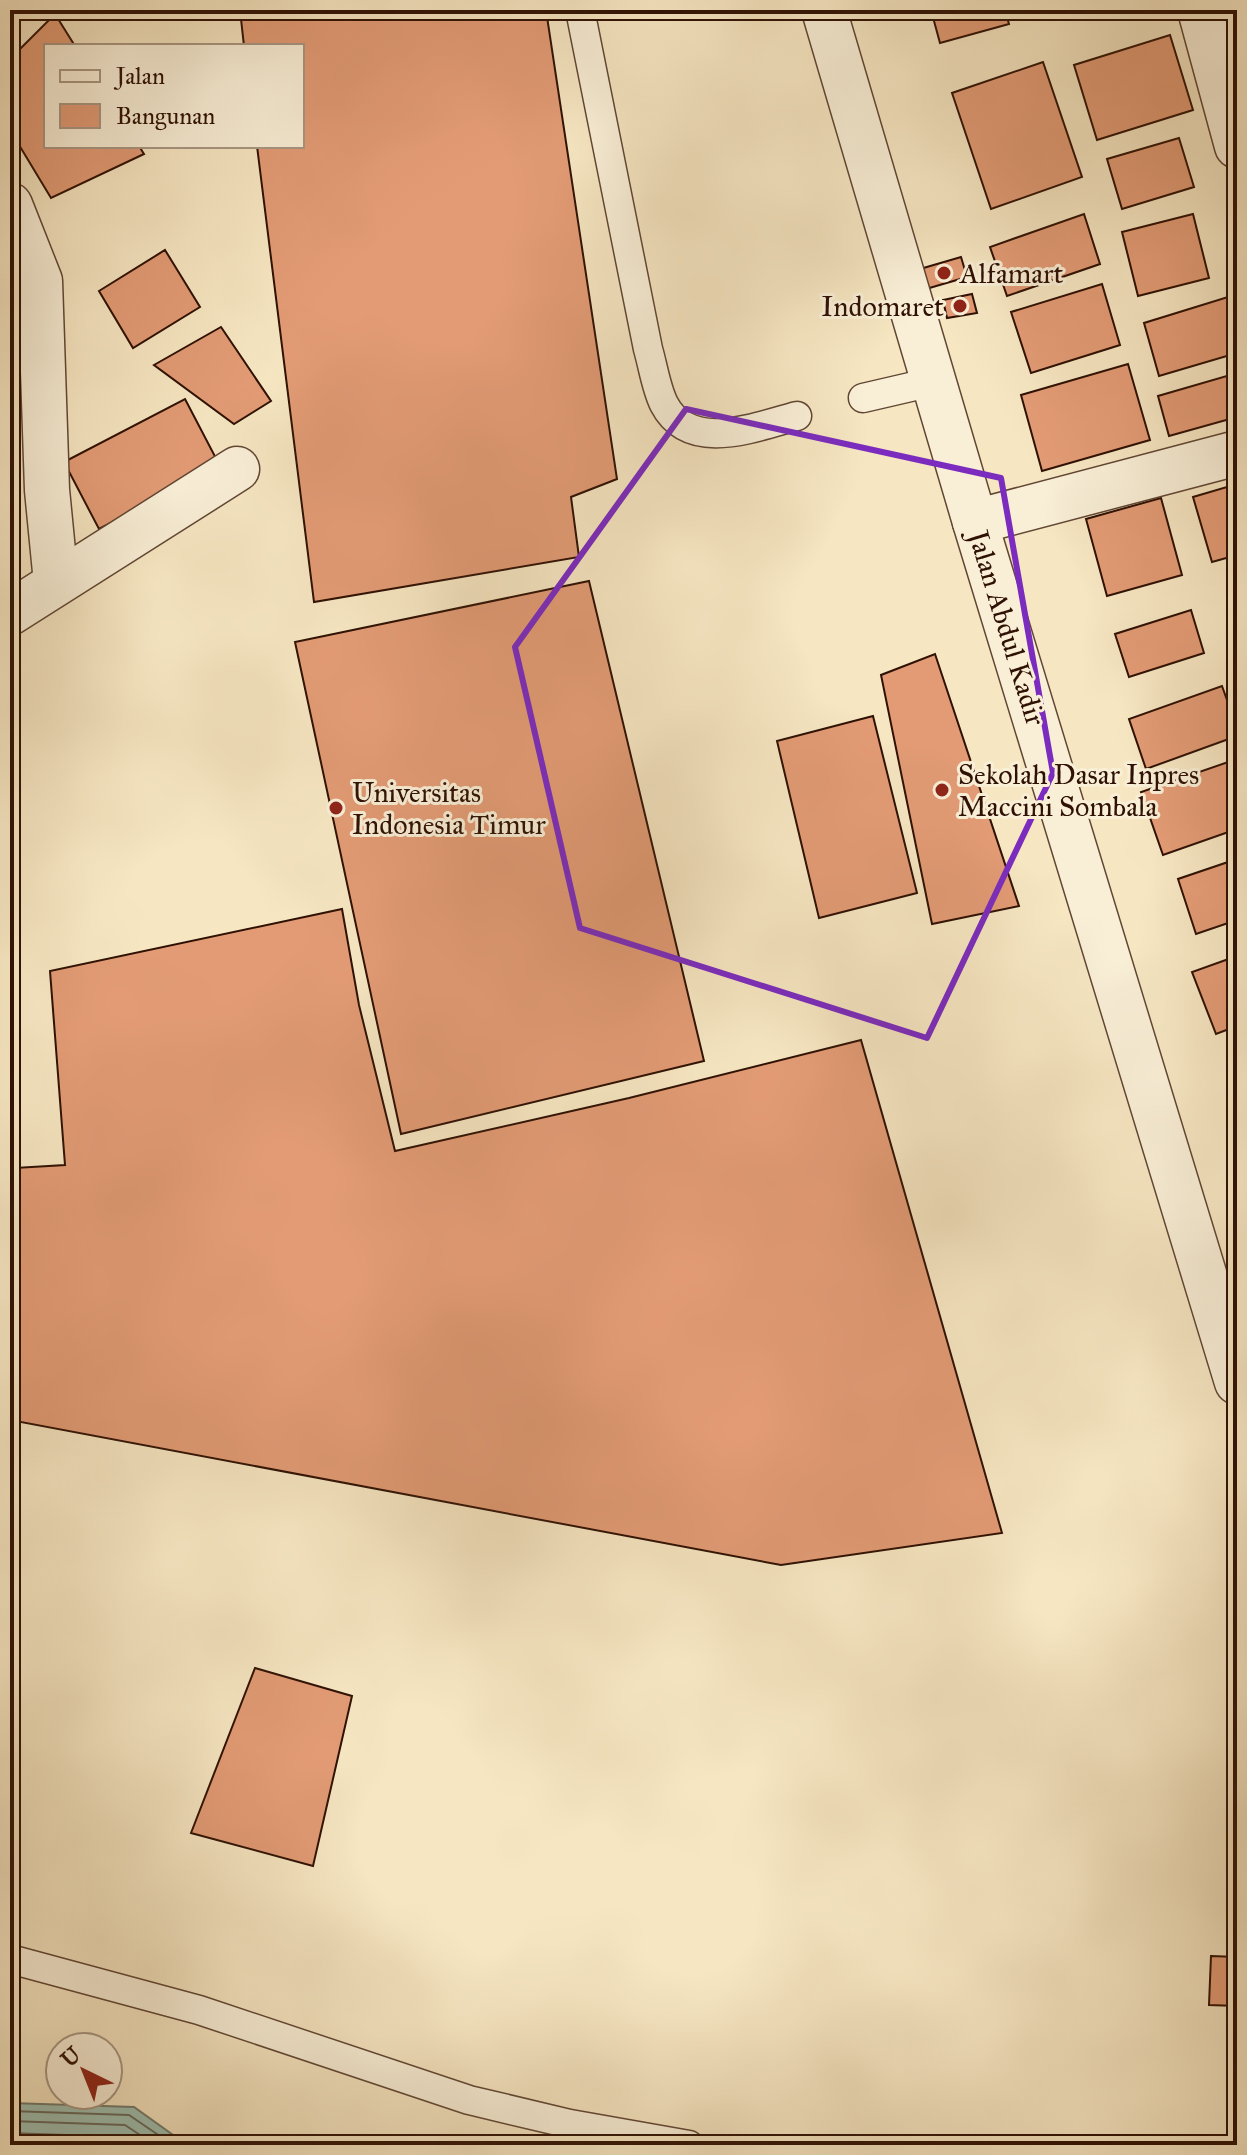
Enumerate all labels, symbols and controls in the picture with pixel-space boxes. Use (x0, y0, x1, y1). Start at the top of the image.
legend (44, 44, 304, 148)
text: Jalan (113, 61, 165, 91)
text: Bangunan (116, 101, 215, 131)
place label: Alfamart (959, 256, 1064, 291)
marker: Alfamart (935, 264, 953, 282)
place label: Indomaret (821, 289, 944, 324)
marker: Indomaret (951, 297, 969, 315)
street label: Jalan Abdul Kadir (960, 523, 1053, 730)
place label: Sekolah Dasar Inpres Maccini Sombala (958, 757, 1199, 824)
place label: Universitas Indonesia Timur (352, 775, 546, 842)
marker: Sekolah Dasar Inpres Maccini Sombala (933, 781, 951, 799)
marker: Universitas Indonesia Timur (327, 799, 345, 817)
north arrow (44, 2031, 124, 2111)
text: U (55, 2041, 87, 2073)

